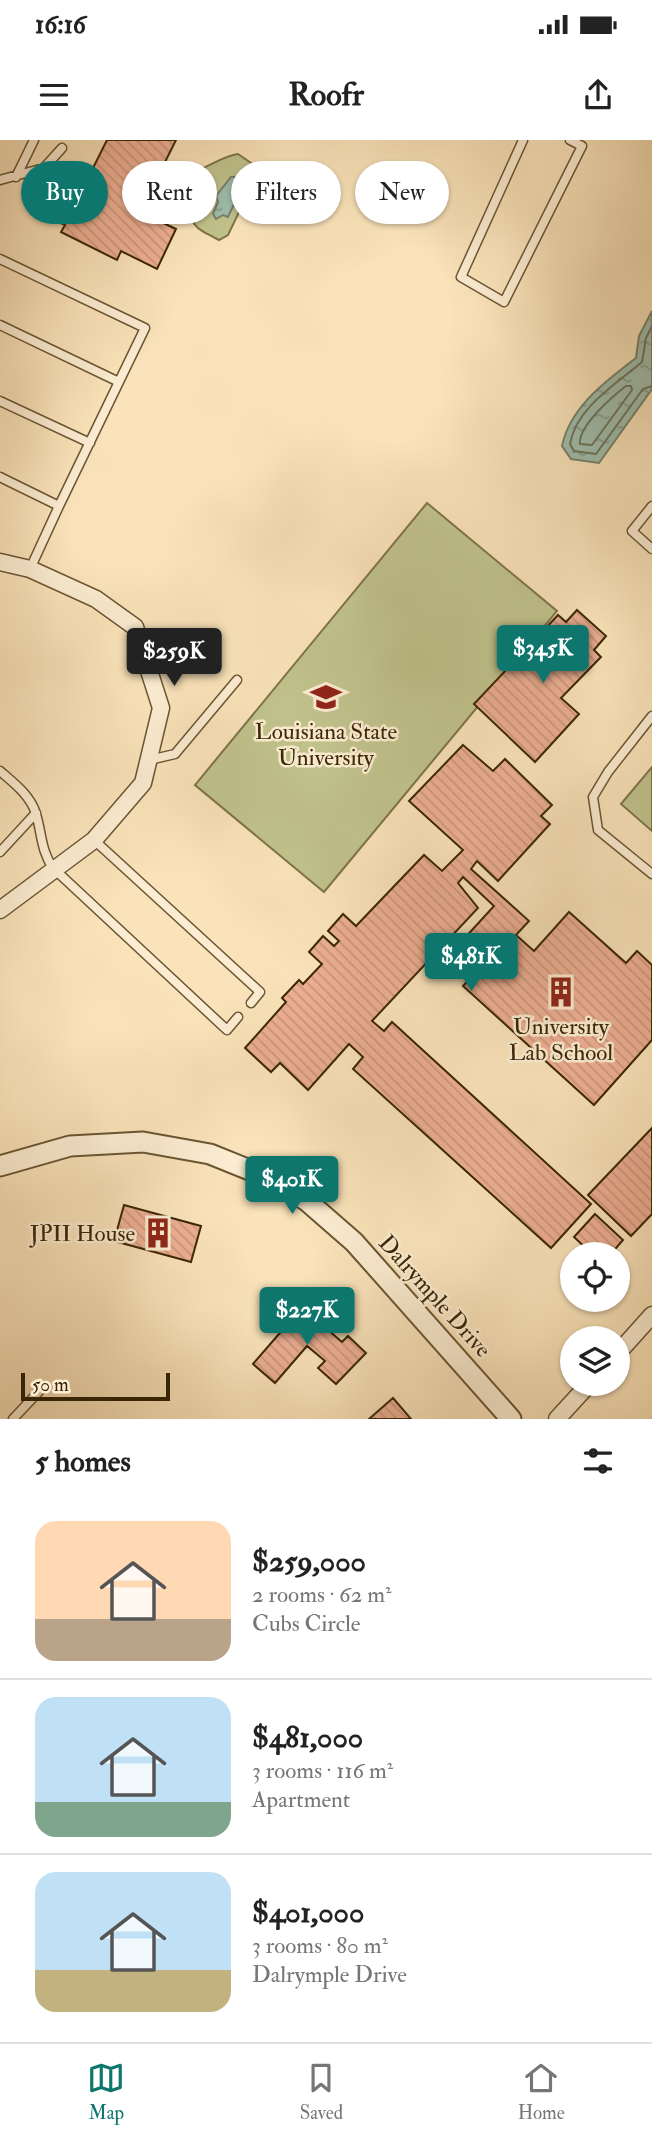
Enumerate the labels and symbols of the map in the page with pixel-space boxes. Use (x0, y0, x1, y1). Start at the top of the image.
pin: $345K (494, 626, 592, 685)
pin: $259K (125, 629, 223, 688)
school or university icon: Louisiana State University (309, 680, 343, 714)
place label: Louisiana State University (255, 717, 398, 772)
pin: $481K (422, 934, 520, 993)
building icon: University Lab School (544, 975, 578, 1009)
place label: University Lab School (509, 1012, 613, 1067)
pin: $401K (243, 1156, 341, 1216)
building icon: JPII House (141, 1216, 175, 1250)
place label: JPII House (29, 1219, 135, 1248)
street label: Dalrymple Drive (372, 1229, 498, 1364)
pin: $227K (258, 1288, 356, 1347)
scale bar (21, 1370, 170, 1402)

